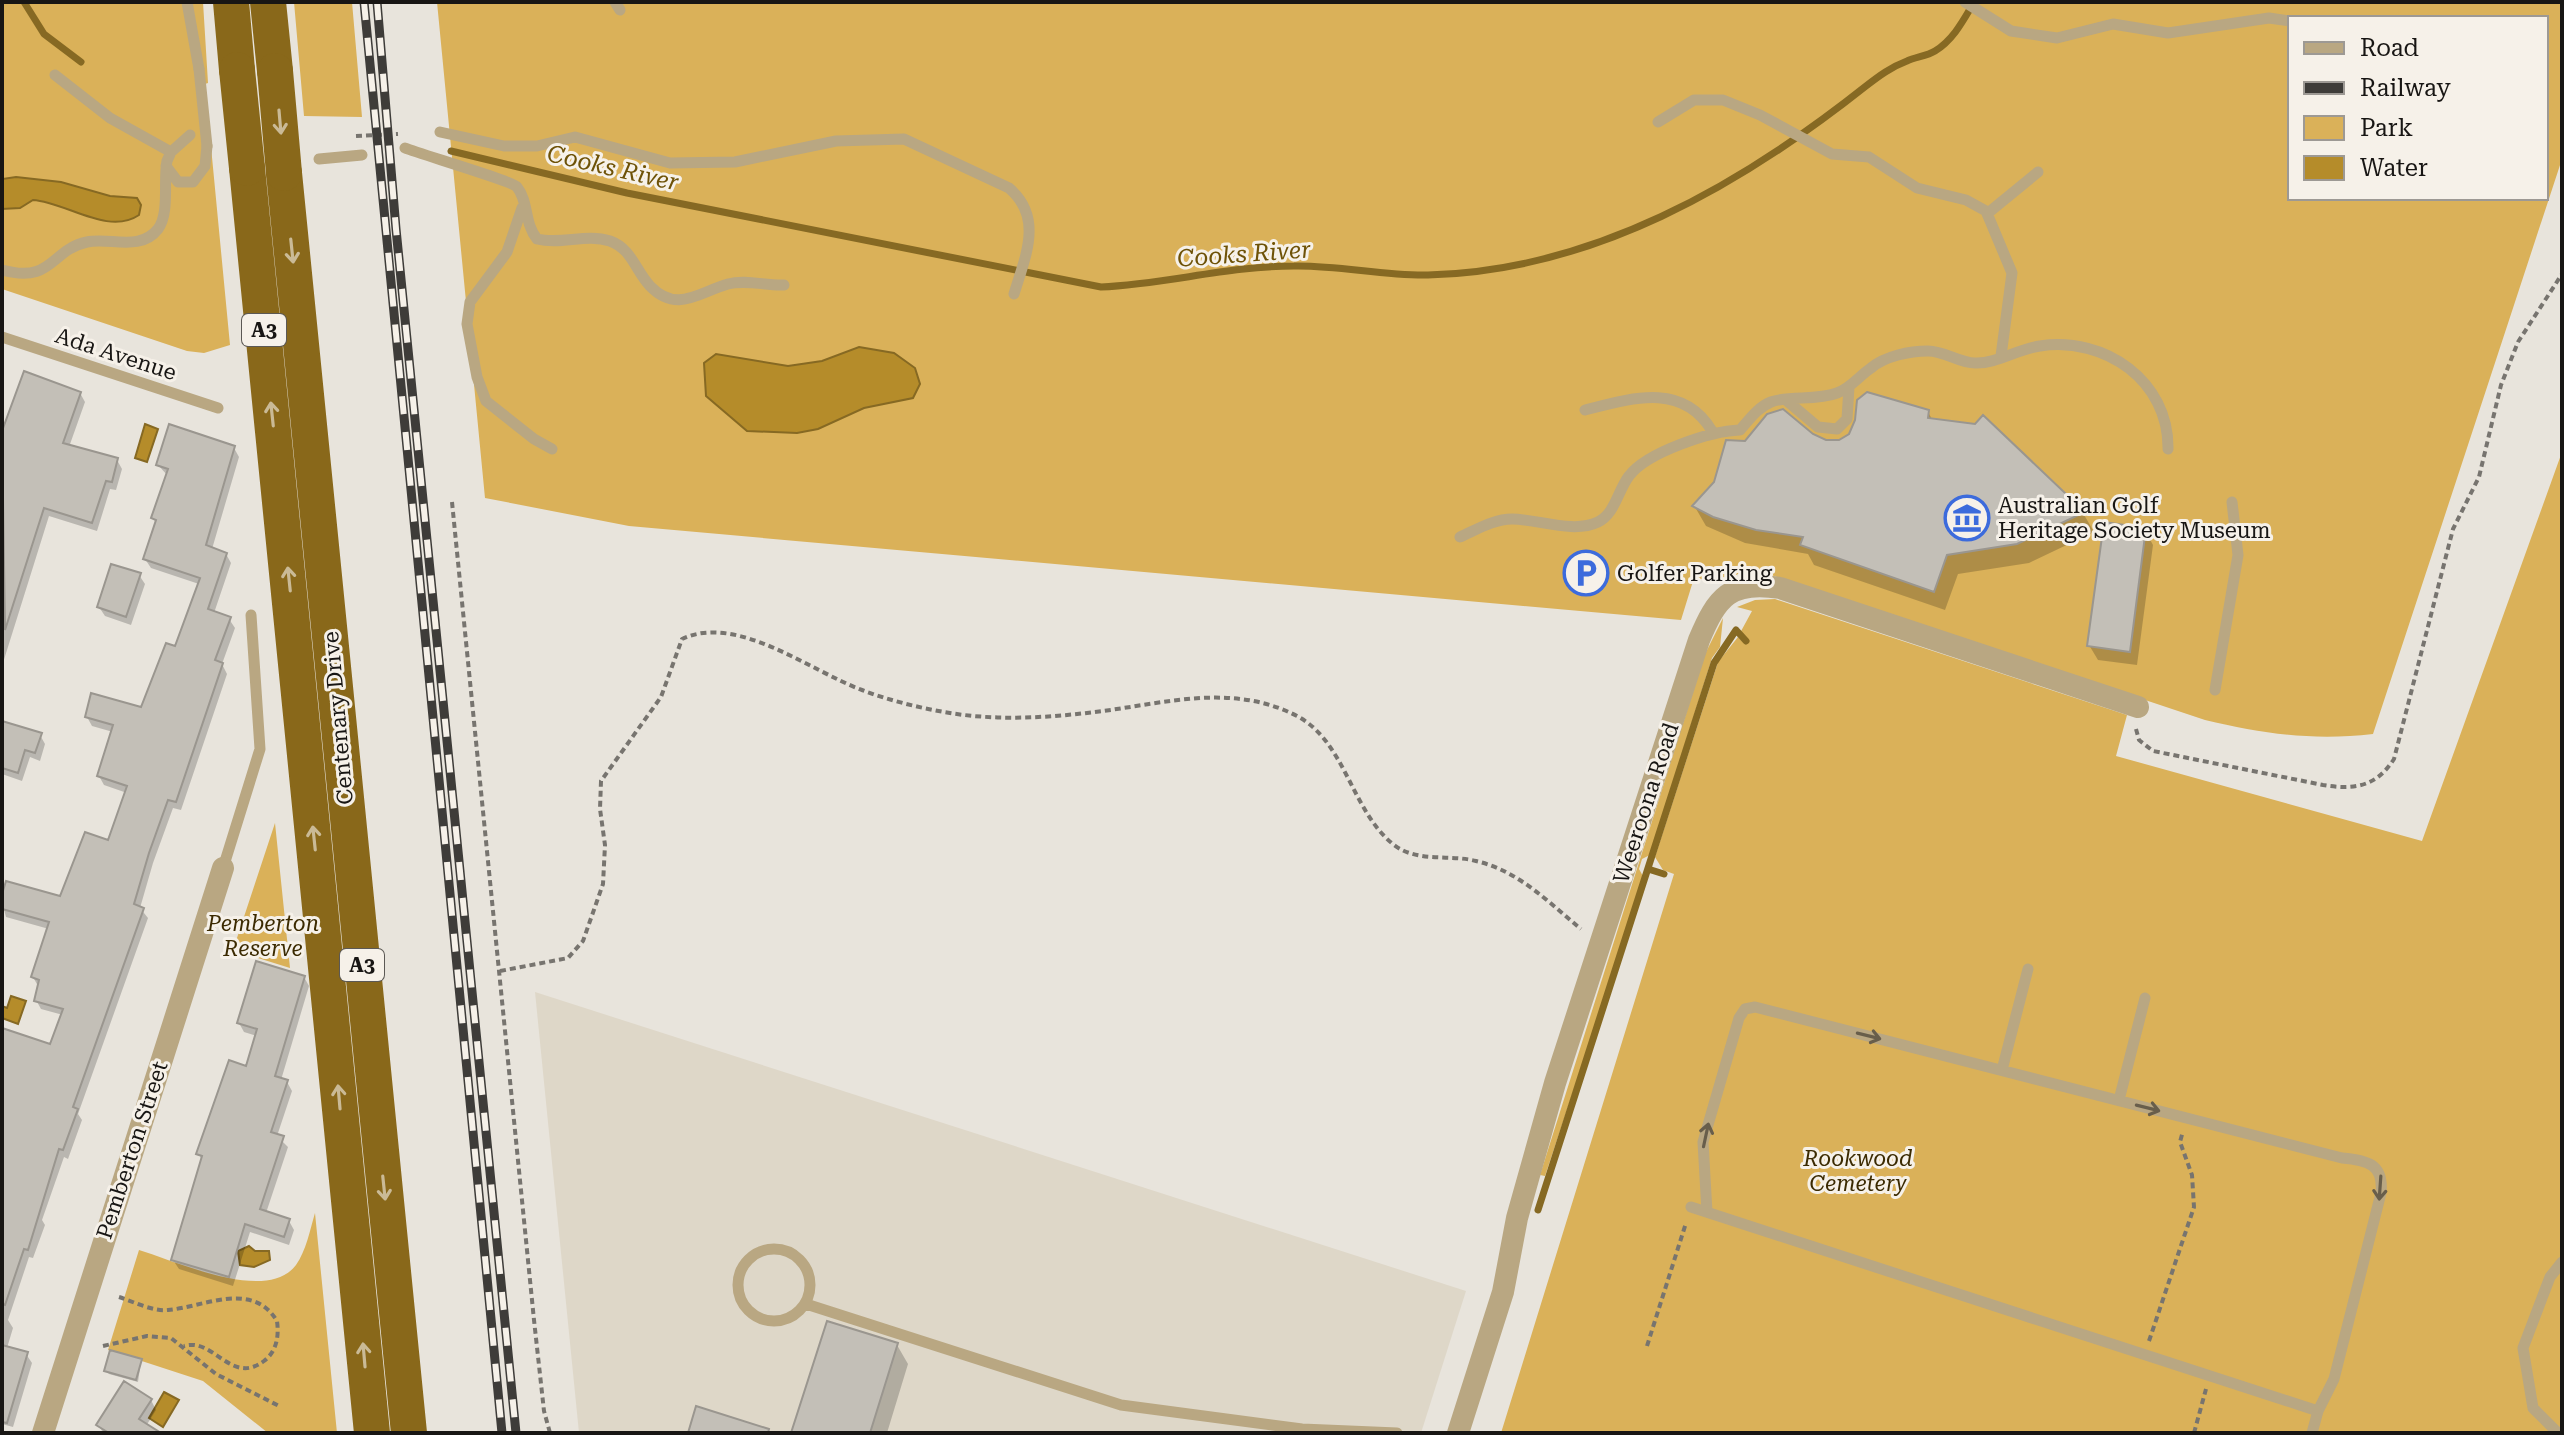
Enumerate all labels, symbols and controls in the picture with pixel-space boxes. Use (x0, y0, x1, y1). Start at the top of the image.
legend (2288, 16, 2548, 200)
text: Road (2360, 34, 2419, 62)
text: Railway (2360, 74, 2451, 102)
one-way arrow (272, 108, 287, 135)
text: Park (2360, 114, 2413, 142)
water label: Cooks River (545, 139, 681, 197)
text: Water (2360, 154, 2428, 182)
water label: Cooks River (1176, 235, 1312, 273)
one-way arrow (285, 237, 300, 264)
road number: A3 (242, 314, 286, 346)
street label: Ada Avenue (52, 323, 180, 385)
one-way arrow (265, 401, 280, 428)
place label: Australian Golf Heritage Society Museum (1998, 493, 2271, 543)
museum icon: Australian Golf Heritage Society Museum (1943, 494, 1991, 542)
parking icon: Golfer Parking (1562, 549, 1610, 597)
place label: Golfer Parking (1617, 561, 1773, 586)
one-way arrow (281, 566, 296, 593)
street label: Centenary Drive (318, 630, 358, 806)
street label: Weeroona Road (1608, 720, 1684, 886)
one-way arrow (307, 825, 322, 852)
park label: Pemberton Reserve (206, 911, 319, 961)
road number: A3 (340, 949, 384, 981)
one-way arrow (1855, 1029, 1881, 1044)
street label: Pemberton Street (91, 1058, 173, 1242)
one-way arrow (332, 1084, 347, 1110)
one-way arrow (2134, 1101, 2160, 1116)
one-way arrow (1699, 1122, 1714, 1148)
park label: Rookwood Cemetery (1802, 1146, 1913, 1196)
one-way arrow (377, 1175, 392, 1201)
one-way arrow (2372, 1175, 2387, 1201)
one-way arrow (356, 1342, 371, 1369)

